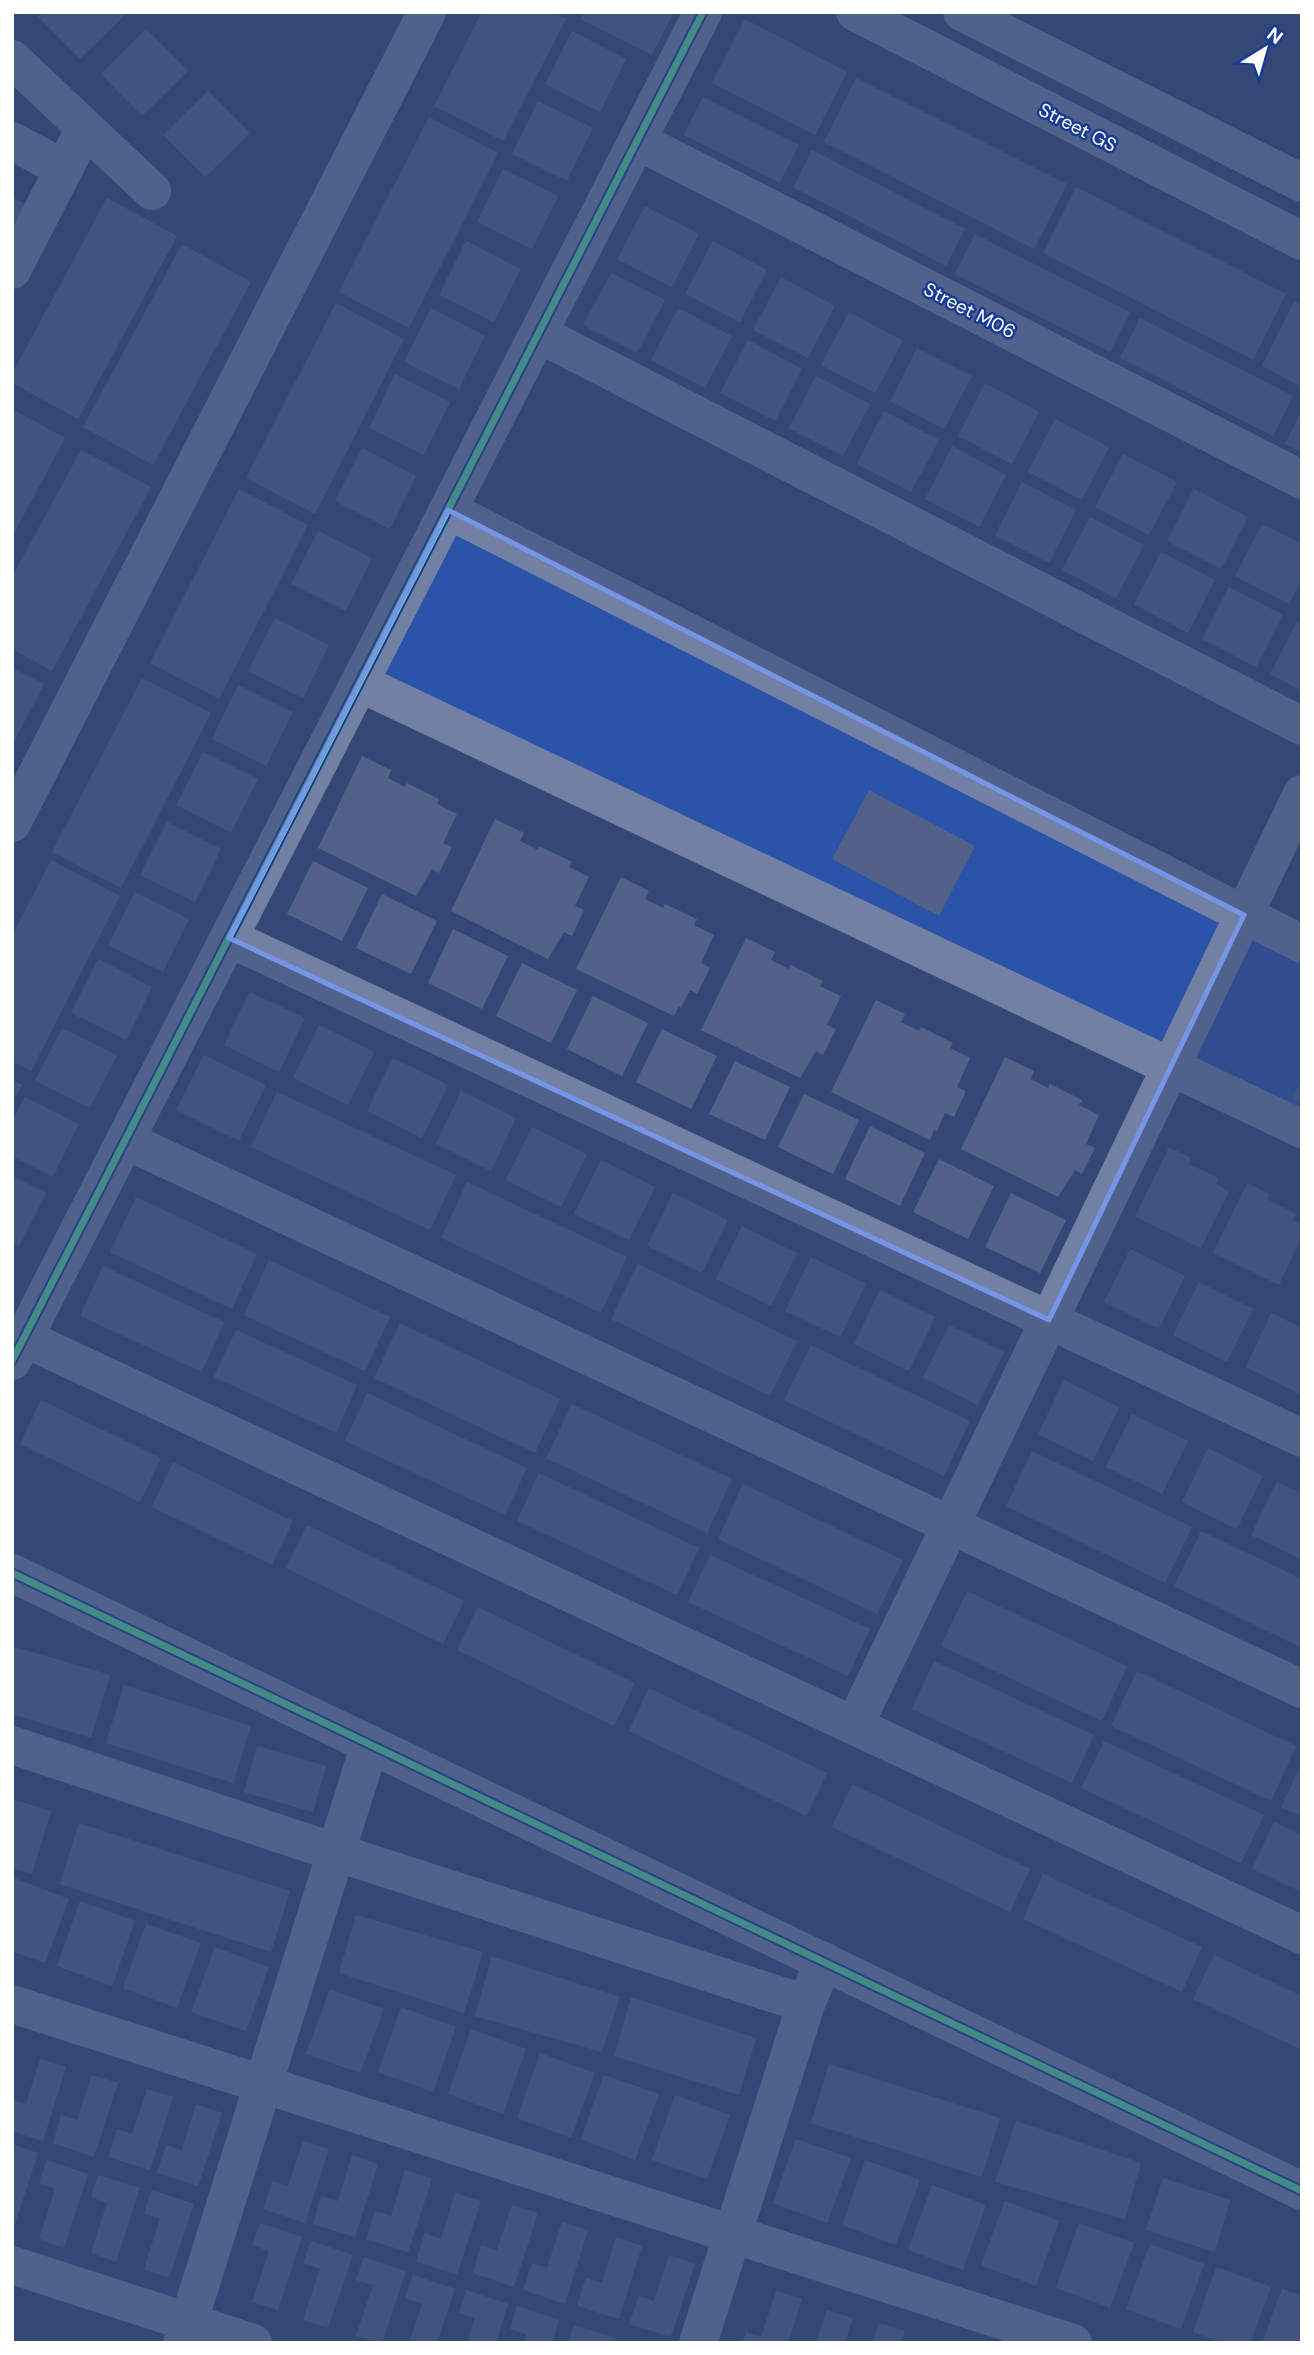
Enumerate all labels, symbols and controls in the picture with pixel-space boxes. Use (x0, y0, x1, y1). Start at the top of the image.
north arrow (1230, 14, 1300, 84)
text: N (1262, 22, 1288, 50)
street label: Street GS (1035, 97, 1121, 158)
street label: Street M06 (920, 277, 1020, 344)

